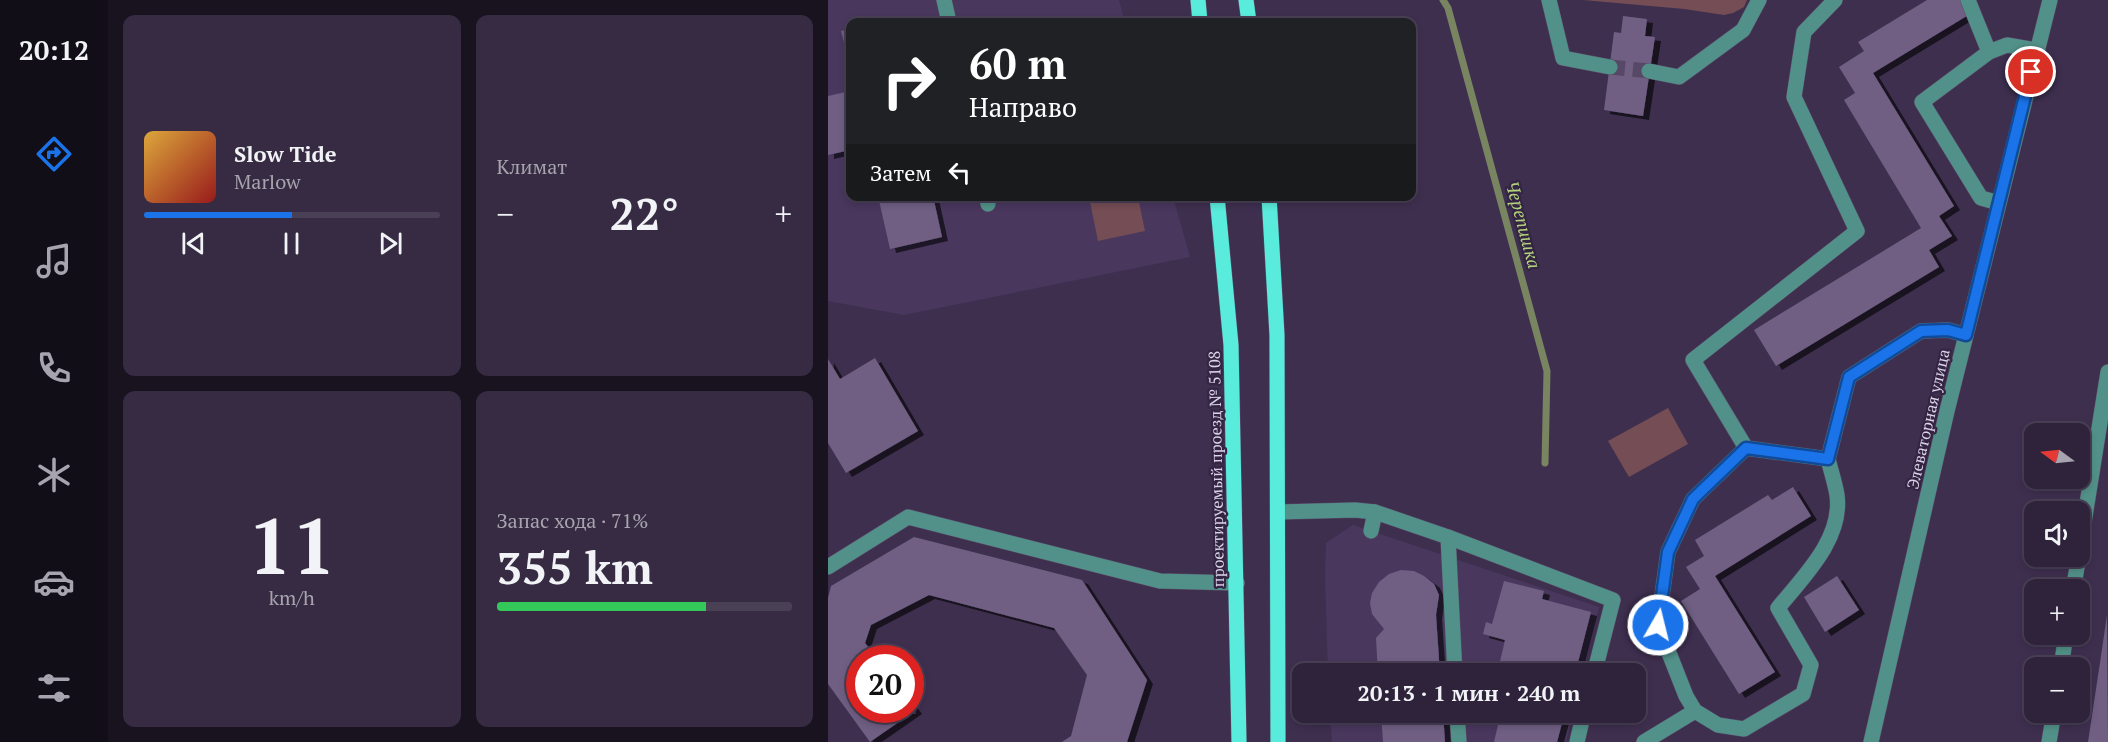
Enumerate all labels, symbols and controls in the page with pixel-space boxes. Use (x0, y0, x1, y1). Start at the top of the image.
text: 20:12 (19, 32, 89, 68)
text: 60 m (969, 35, 1067, 91)
icon: right (870, 42, 948, 120)
pin (2005, 46, 2056, 97)
icon: arrive (2014, 55, 2047, 88)
text: Направо (969, 89, 1077, 125)
icon: directions (33, 133, 75, 175)
text: Slow Tide (234, 139, 337, 168)
text: Климат (497, 153, 567, 180)
icon: left (943, 156, 976, 189)
text: Затем (870, 158, 931, 187)
text: Marlow (234, 168, 301, 195)
water label: Черепишка (1501, 178, 1547, 271)
text: 22° (610, 183, 679, 243)
text: − (497, 192, 514, 235)
text: + (774, 192, 792, 235)
icon: previous (177, 227, 210, 260)
icon: pause (275, 227, 308, 260)
icon: next (374, 227, 407, 260)
icon: music (33, 240, 75, 282)
icon: phone (33, 347, 75, 389)
street label: Элеваторная улица (1901, 347, 1955, 491)
street label: проектируемый проезд № 5108 (1203, 351, 1229, 587)
north arrow (2024, 423, 2090, 489)
map controls (2024, 423, 2090, 723)
icon: climate (33, 454, 75, 496)
text: 11 (248, 493, 336, 596)
button: sound (2024, 501, 2090, 567)
text: Запас хода · 71% (497, 507, 648, 534)
text: 355 km (497, 537, 653, 597)
icon: car (33, 561, 75, 603)
button: + (2024, 579, 2090, 645)
text: km/h (269, 584, 315, 611)
position arrow (1626, 593, 1690, 657)
speed limit sign: 20 (846, 645, 924, 723)
button: − (2024, 657, 2090, 723)
icon: filters (33, 667, 75, 709)
text: 20:13 · 1 мин · 240 m (1358, 678, 1580, 707)

